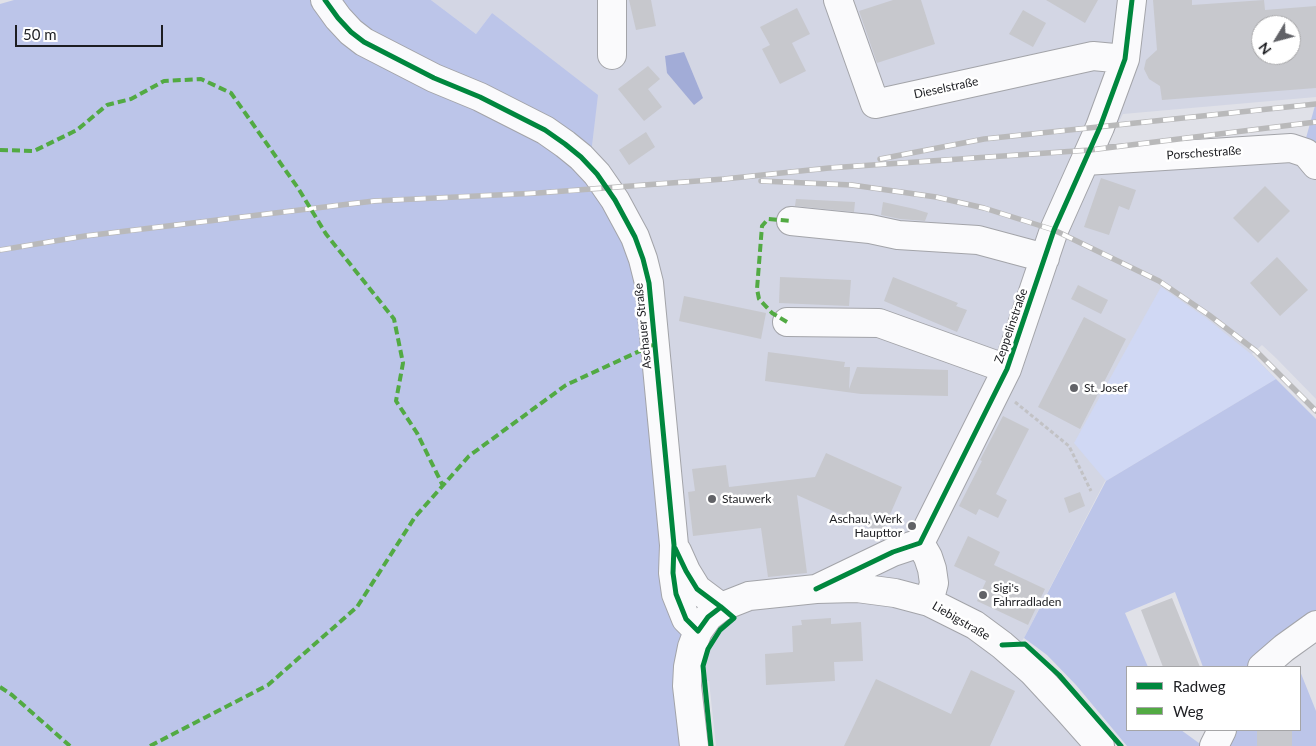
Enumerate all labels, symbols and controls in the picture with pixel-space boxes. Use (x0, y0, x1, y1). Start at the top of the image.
scale bar (18, 15, 165, 47)
north arrow (1251, 15, 1301, 65)
text: 50 m (23, 25, 57, 43)
text: N (1254, 39, 1274, 58)
street label: Dieselstraße (912, 74, 980, 102)
street label: Porschestraße (1166, 143, 1242, 163)
street label: Aschauer Straße (631, 282, 655, 370)
street label: Zeppelinstraße (991, 287, 1031, 365)
place label: St. Josef (1084, 381, 1128, 395)
marker: St. Josef (1068, 382, 1080, 394)
place label: Stauwerk (722, 492, 771, 506)
marker: Stauwerk (706, 493, 718, 505)
place label: Aschau, Werk Haupttor (829, 512, 902, 540)
marker: Aschau, Werk Haupttor (906, 520, 918, 532)
place label: Sigi's Fahrradladen (993, 581, 1061, 609)
marker: Sigi's Fahrradladen (977, 589, 989, 601)
street label: Liebigstraße (930, 599, 992, 643)
legend (1126, 666, 1301, 731)
text: Radweg (1173, 677, 1226, 695)
text: Weg (1173, 702, 1203, 720)

